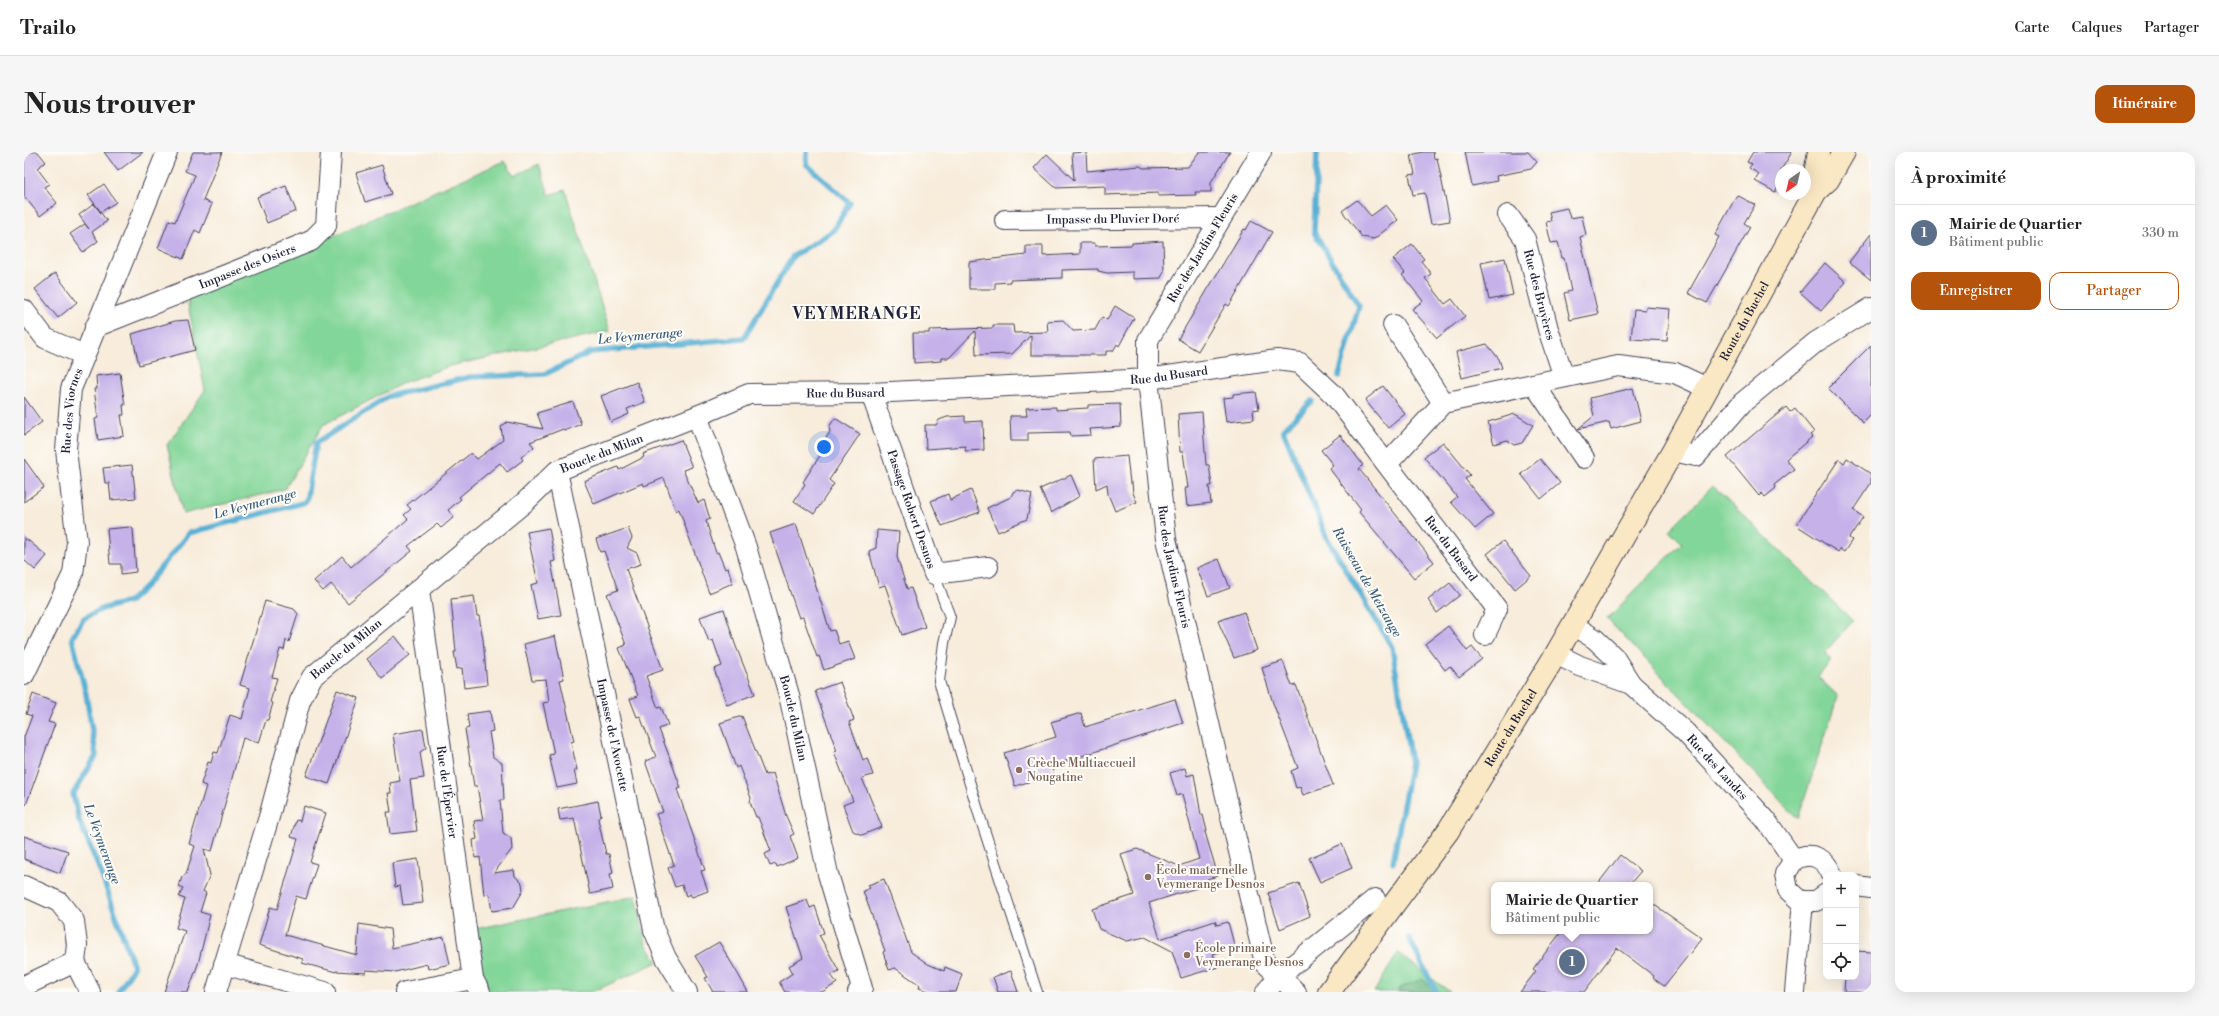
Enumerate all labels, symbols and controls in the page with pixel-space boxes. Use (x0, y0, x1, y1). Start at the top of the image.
text: Trailo (20, 16, 76, 40)
text: Carte (2014, 19, 2049, 37)
text: Calques (2071, 19, 2122, 37)
text: Partager (2144, 19, 2199, 37)
button: Itinéraire (2095, 85, 2195, 123)
text: Nous trouver (24, 87, 196, 122)
north arrow (1775, 164, 1811, 200)
text: À proximité (1911, 167, 2006, 189)
street label: Rue des Jardins Fleuris (1164, 190, 1242, 306)
street label: Impasse du Pluvier Doré (1047, 211, 1179, 227)
text: Mairie de Quartier (1949, 215, 2082, 234)
text: 1 (1921, 225, 1927, 241)
text: 330 m (2142, 225, 2179, 241)
text: Bâtiment public (1949, 234, 2044, 250)
street label: Impasse des Osiers (197, 240, 298, 292)
street label: Rue des Bruyères (1520, 248, 1559, 342)
button: Enregistrer (1911, 272, 2041, 310)
button: Partager (2049, 272, 2179, 310)
street label: Route du Buchel (1716, 278, 1773, 364)
district label: VEYMERANGE (792, 304, 921, 324)
water label: Le Veymerange (596, 324, 683, 348)
street label: Rue du Busard (1130, 363, 1209, 387)
street label: Rue des Viornes (58, 366, 86, 454)
street label: Rue du Busard (806, 385, 885, 401)
street label: Boucle du Milan (557, 430, 645, 477)
your location (814, 437, 834, 457)
street label: Passage Robert Desnos (884, 448, 939, 571)
water label: Le Veymerange (211, 485, 298, 523)
street label: Rue des Jardins Fleuris (1155, 504, 1194, 630)
street label: Rue du Busard (1421, 513, 1481, 584)
water label: Ruisseau de Metzange (1328, 523, 1405, 640)
street label: Boucle du Milan (307, 615, 385, 683)
street label: Boucle du Milan (776, 673, 811, 762)
street label: Impasse de l'Avocette (594, 677, 632, 793)
street label: Route du Buchel (1481, 686, 1541, 770)
street label: Rue des Landes (1683, 731, 1751, 803)
street label: Rue de l'Épervier (433, 745, 461, 839)
place label: Crèche Multiaccueil Nougatine (1027, 756, 1136, 785)
marker: Crèche Multiaccueil Nougatine (1014, 765, 1024, 775)
water label: Le Veymerange (80, 801, 124, 886)
place label: École maternelle Veymerange Desnos (1155, 861, 1265, 892)
marker: École maternelle Veymerange Desnos (1143, 872, 1153, 882)
map controls (1823, 872, 1859, 980)
button: + (1823, 872, 1859, 908)
popup (1491, 882, 1653, 934)
text: Mairie de Quartier (1505, 891, 1639, 910)
button: − (1823, 908, 1859, 944)
text: Bâtiment public (1505, 910, 1600, 926)
place label: École primaire Veymerange Desnos (1194, 939, 1304, 970)
button: locate (1823, 944, 1859, 980)
pin: 1 (1559, 947, 1585, 977)
marker: École primaire Veymerange Desnos (1182, 950, 1192, 960)

